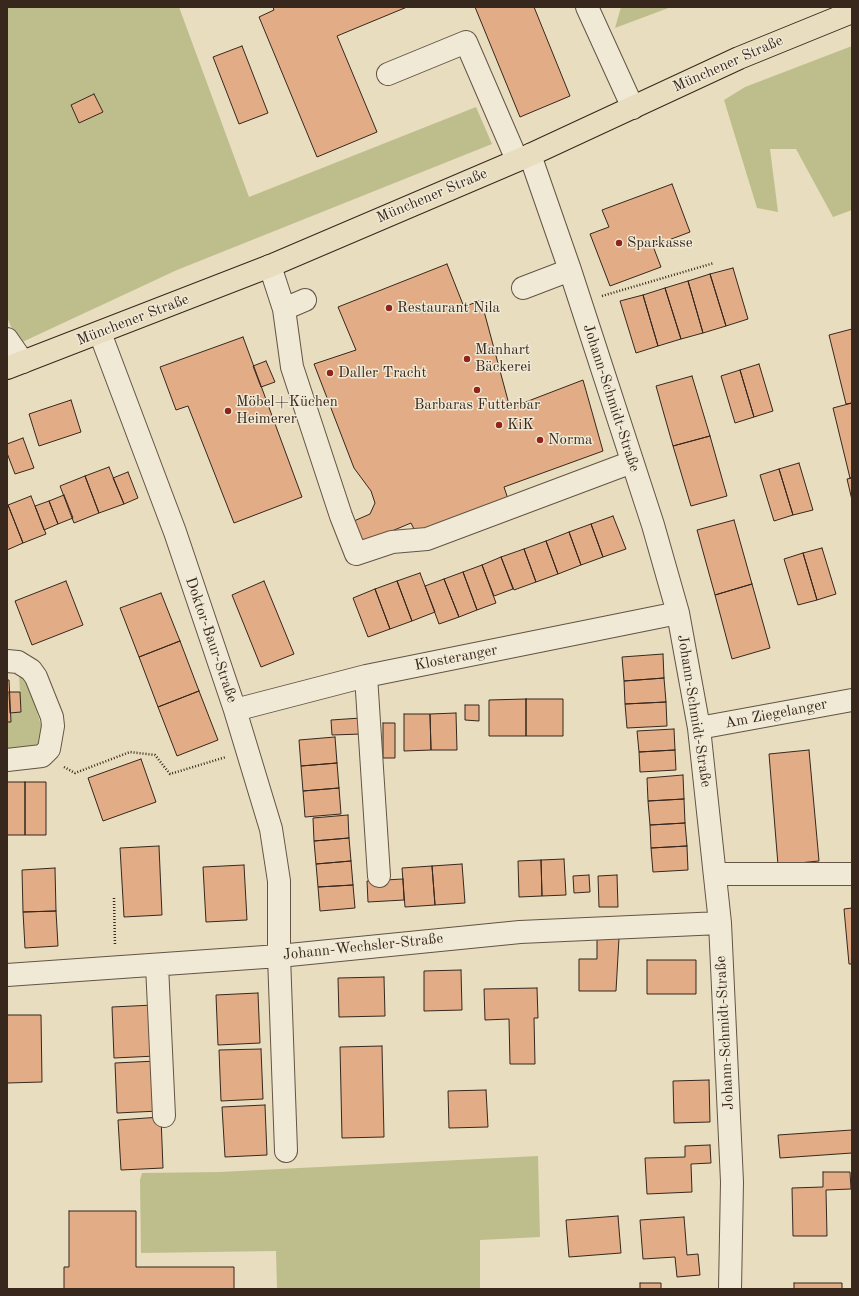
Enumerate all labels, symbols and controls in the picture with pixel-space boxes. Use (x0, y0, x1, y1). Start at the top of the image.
street label: Münchener Straße (670, 32, 786, 96)
street label: Münchener Straße (374, 165, 490, 227)
place label: Sparkasse (627, 234, 693, 252)
marker: Sparkasse (614, 238, 624, 248)
street label: Münchener Straße (74, 290, 192, 350)
place label: Restaurant Nila (397, 299, 500, 317)
marker: Restaurant Nila (384, 303, 394, 313)
street label: Johann-Schmidt-Straße (579, 322, 643, 474)
place label: Manhart Bäckerei (475, 341, 531, 376)
marker: Manhart Bäckerei (462, 354, 472, 364)
place label: Daller Tracht (338, 364, 427, 382)
marker: Daller Tracht (325, 368, 335, 378)
marker: Barbaras Futterbar (472, 385, 482, 395)
place label: Möbel+Küchen Heimerer (236, 393, 338, 428)
place label: Barbaras Futterbar (414, 396, 540, 414)
marker: Möbel+Küchen Heimerer (223, 406, 233, 416)
place label: KiK (507, 416, 534, 434)
marker: KiK (494, 420, 504, 430)
place label: Norma (548, 431, 592, 449)
marker: Norma (535, 435, 545, 445)
street label: Doktor-Baur-Straße (181, 575, 241, 705)
street label: Johann-Schmidt-Straße (673, 633, 715, 789)
street label: Klosteranger (413, 641, 499, 675)
street label: Am Ziegelanger (723, 695, 829, 733)
street label: Johann-Wechsler-Straße (282, 930, 444, 964)
street label: Johann-Schmidt-Straße (712, 955, 738, 1111)

